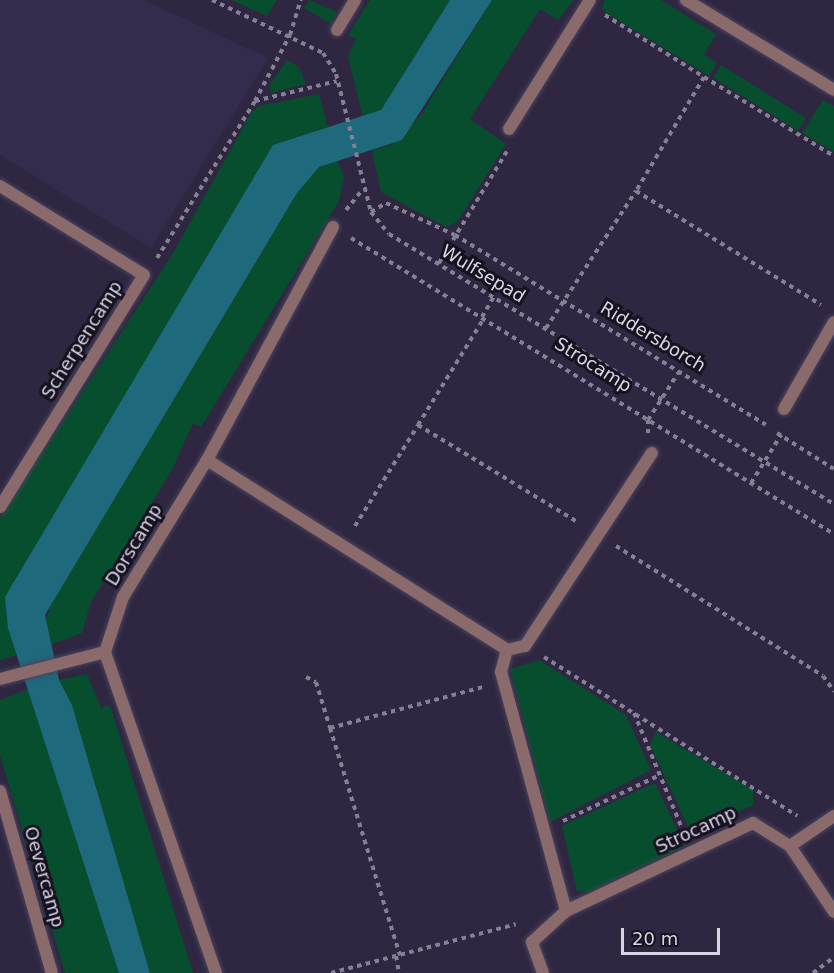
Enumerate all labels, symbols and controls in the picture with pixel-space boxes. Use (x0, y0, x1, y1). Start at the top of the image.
street label: Wulfsepad (437, 240, 529, 308)
street label: Scherpencamp (37, 277, 127, 403)
street label: Riddersborch (596, 297, 710, 377)
street label: Strocamp (551, 333, 635, 397)
street label: Dorscamp (101, 500, 167, 590)
street label: Strocamp (652, 802, 740, 858)
street label: Oevercamp (19, 824, 69, 930)
scale bar (624, 916, 723, 954)
text: 20 m (632, 928, 678, 949)

